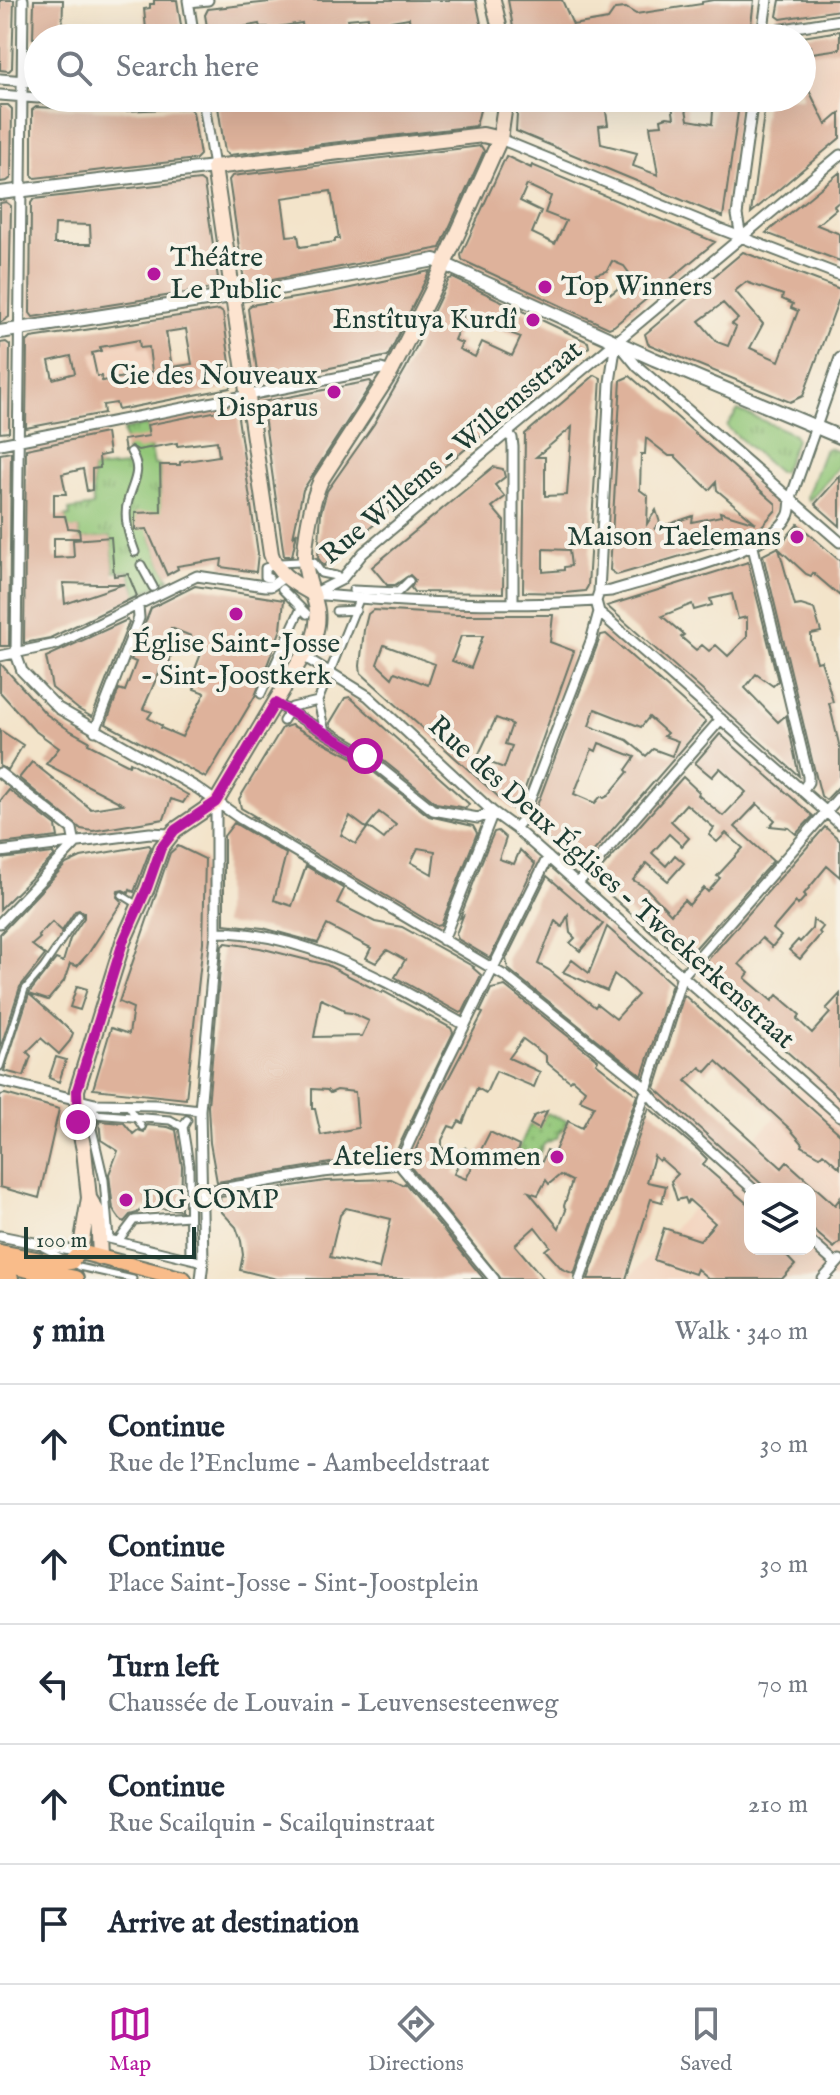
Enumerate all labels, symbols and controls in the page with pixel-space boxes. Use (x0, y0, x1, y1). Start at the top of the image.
search box (24, 24, 816, 112)
icon: search (52, 46, 96, 90)
text: Search here (116, 49, 259, 87)
place label: Théâtre Le Public (170, 241, 282, 308)
marker: Théâtre Le Public (145, 265, 163, 283)
place label: Top Winners (561, 270, 712, 305)
marker: Top Winners (536, 278, 554, 296)
place label: Enstîtuya Kurdî (333, 303, 517, 338)
marker: Enstîtuya Kurdî (524, 311, 542, 329)
street label: Rue Willems - Willemsstraat (314, 333, 590, 573)
place label: Cie des Nouveaux Disparus (110, 359, 318, 426)
marker: Cie des Nouveaux Disparus (325, 383, 343, 401)
place label: Maison Taelemans (567, 520, 781, 555)
marker: Maison Taelemans (788, 528, 806, 546)
marker: Église Saint-Josse - Sint-Joostkerk (227, 605, 245, 623)
place label: Église Saint-Josse - Sint-Joostkerk (132, 626, 340, 694)
street label: Rue des Deux Églises - Tweekerkenstraat (420, 708, 803, 1057)
route start (347, 738, 383, 774)
route end (60, 1104, 96, 1140)
place label: Ateliers Mommen (332, 1140, 541, 1175)
marker: Ateliers Mommen (548, 1148, 566, 1166)
place label: DG COMP (142, 1183, 278, 1218)
map controls (744, 1183, 816, 1255)
button: layers (744, 1183, 816, 1255)
marker: DG COMP (117, 1191, 135, 1209)
scale bar (24, 1223, 196, 1259)
text: 100 m (36, 1227, 88, 1255)
text: 5 min (32, 1310, 105, 1353)
text: Walk · 340 m (674, 1315, 808, 1348)
text: Continue (108, 1409, 225, 1447)
icon: ahead (32, 1422, 76, 1466)
text: 30 m (760, 1428, 808, 1461)
text: Rue de l'Enclume - Aambeeldstraat (108, 1447, 490, 1480)
text: Continue (108, 1529, 225, 1567)
icon: ahead (32, 1542, 76, 1586)
text: 30 m (760, 1548, 808, 1581)
text: Place Saint-Josse - Sint-Joostplein (108, 1567, 479, 1600)
text: Turn left (108, 1649, 219, 1687)
icon: left (32, 1662, 76, 1706)
text: 70 m (757, 1668, 808, 1701)
text: Chaussée de Louvain - Leuvensesteenweg (108, 1687, 558, 1720)
text: Continue (108, 1769, 225, 1807)
icon: ahead (32, 1782, 76, 1826)
text: 210 m (748, 1788, 808, 1821)
text: Rue Scailquin - Scailquinstraat (108, 1807, 435, 1840)
icon: arrive (32, 1902, 76, 1946)
text: Arrive at destination (108, 1905, 359, 1943)
tab: Map (108, 2002, 152, 2078)
tab: Directions (368, 2002, 464, 2078)
tab: Saved (680, 2002, 732, 2078)

